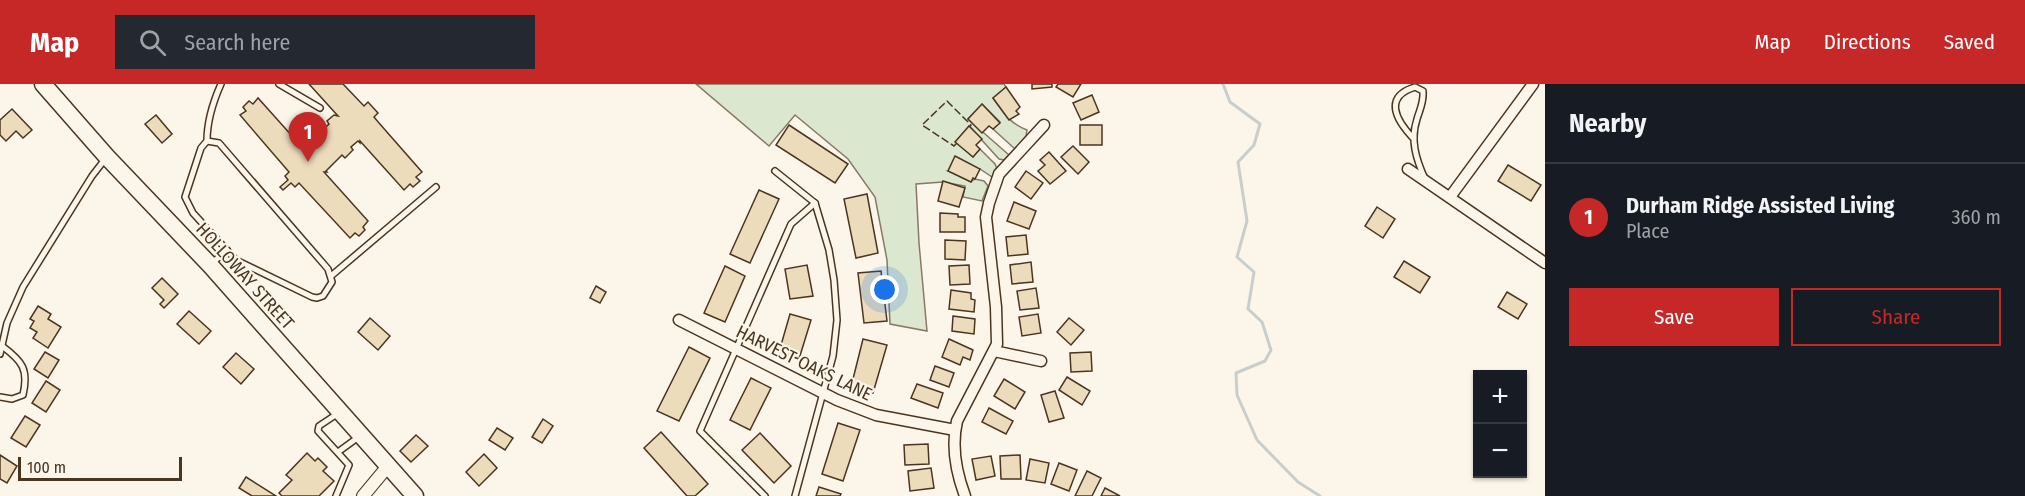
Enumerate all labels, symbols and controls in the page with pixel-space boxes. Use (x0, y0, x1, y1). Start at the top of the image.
search box (115, 15, 535, 69)
text: Map (30, 26, 79, 59)
icon: search (136, 26, 169, 59)
text: Search here (184, 29, 290, 56)
text: Map (1754, 29, 1791, 55)
text: Directions (1824, 29, 1911, 55)
text: Saved (1944, 29, 1995, 55)
text: Nearby (1569, 108, 1646, 139)
pin: 1 (288, 112, 328, 162)
text: Durham Ridge Assisted Living (1626, 192, 1895, 219)
text: 1 (1584, 205, 1593, 229)
text: 360 m (1952, 205, 2001, 229)
street label: HOLLOWAY STREET (191, 218, 299, 334)
text: Place (1626, 219, 1669, 243)
your location (870, 275, 899, 304)
button: Save (1569, 288, 1779, 346)
button: Share (1791, 288, 2001, 346)
street label: HARVEST OAKS LANE (732, 321, 876, 405)
map controls (1473, 370, 1527, 478)
button: + (1473, 370, 1527, 424)
button: − (1473, 424, 1527, 478)
scale bar (18, 454, 182, 482)
text: 100 m (27, 458, 66, 477)

